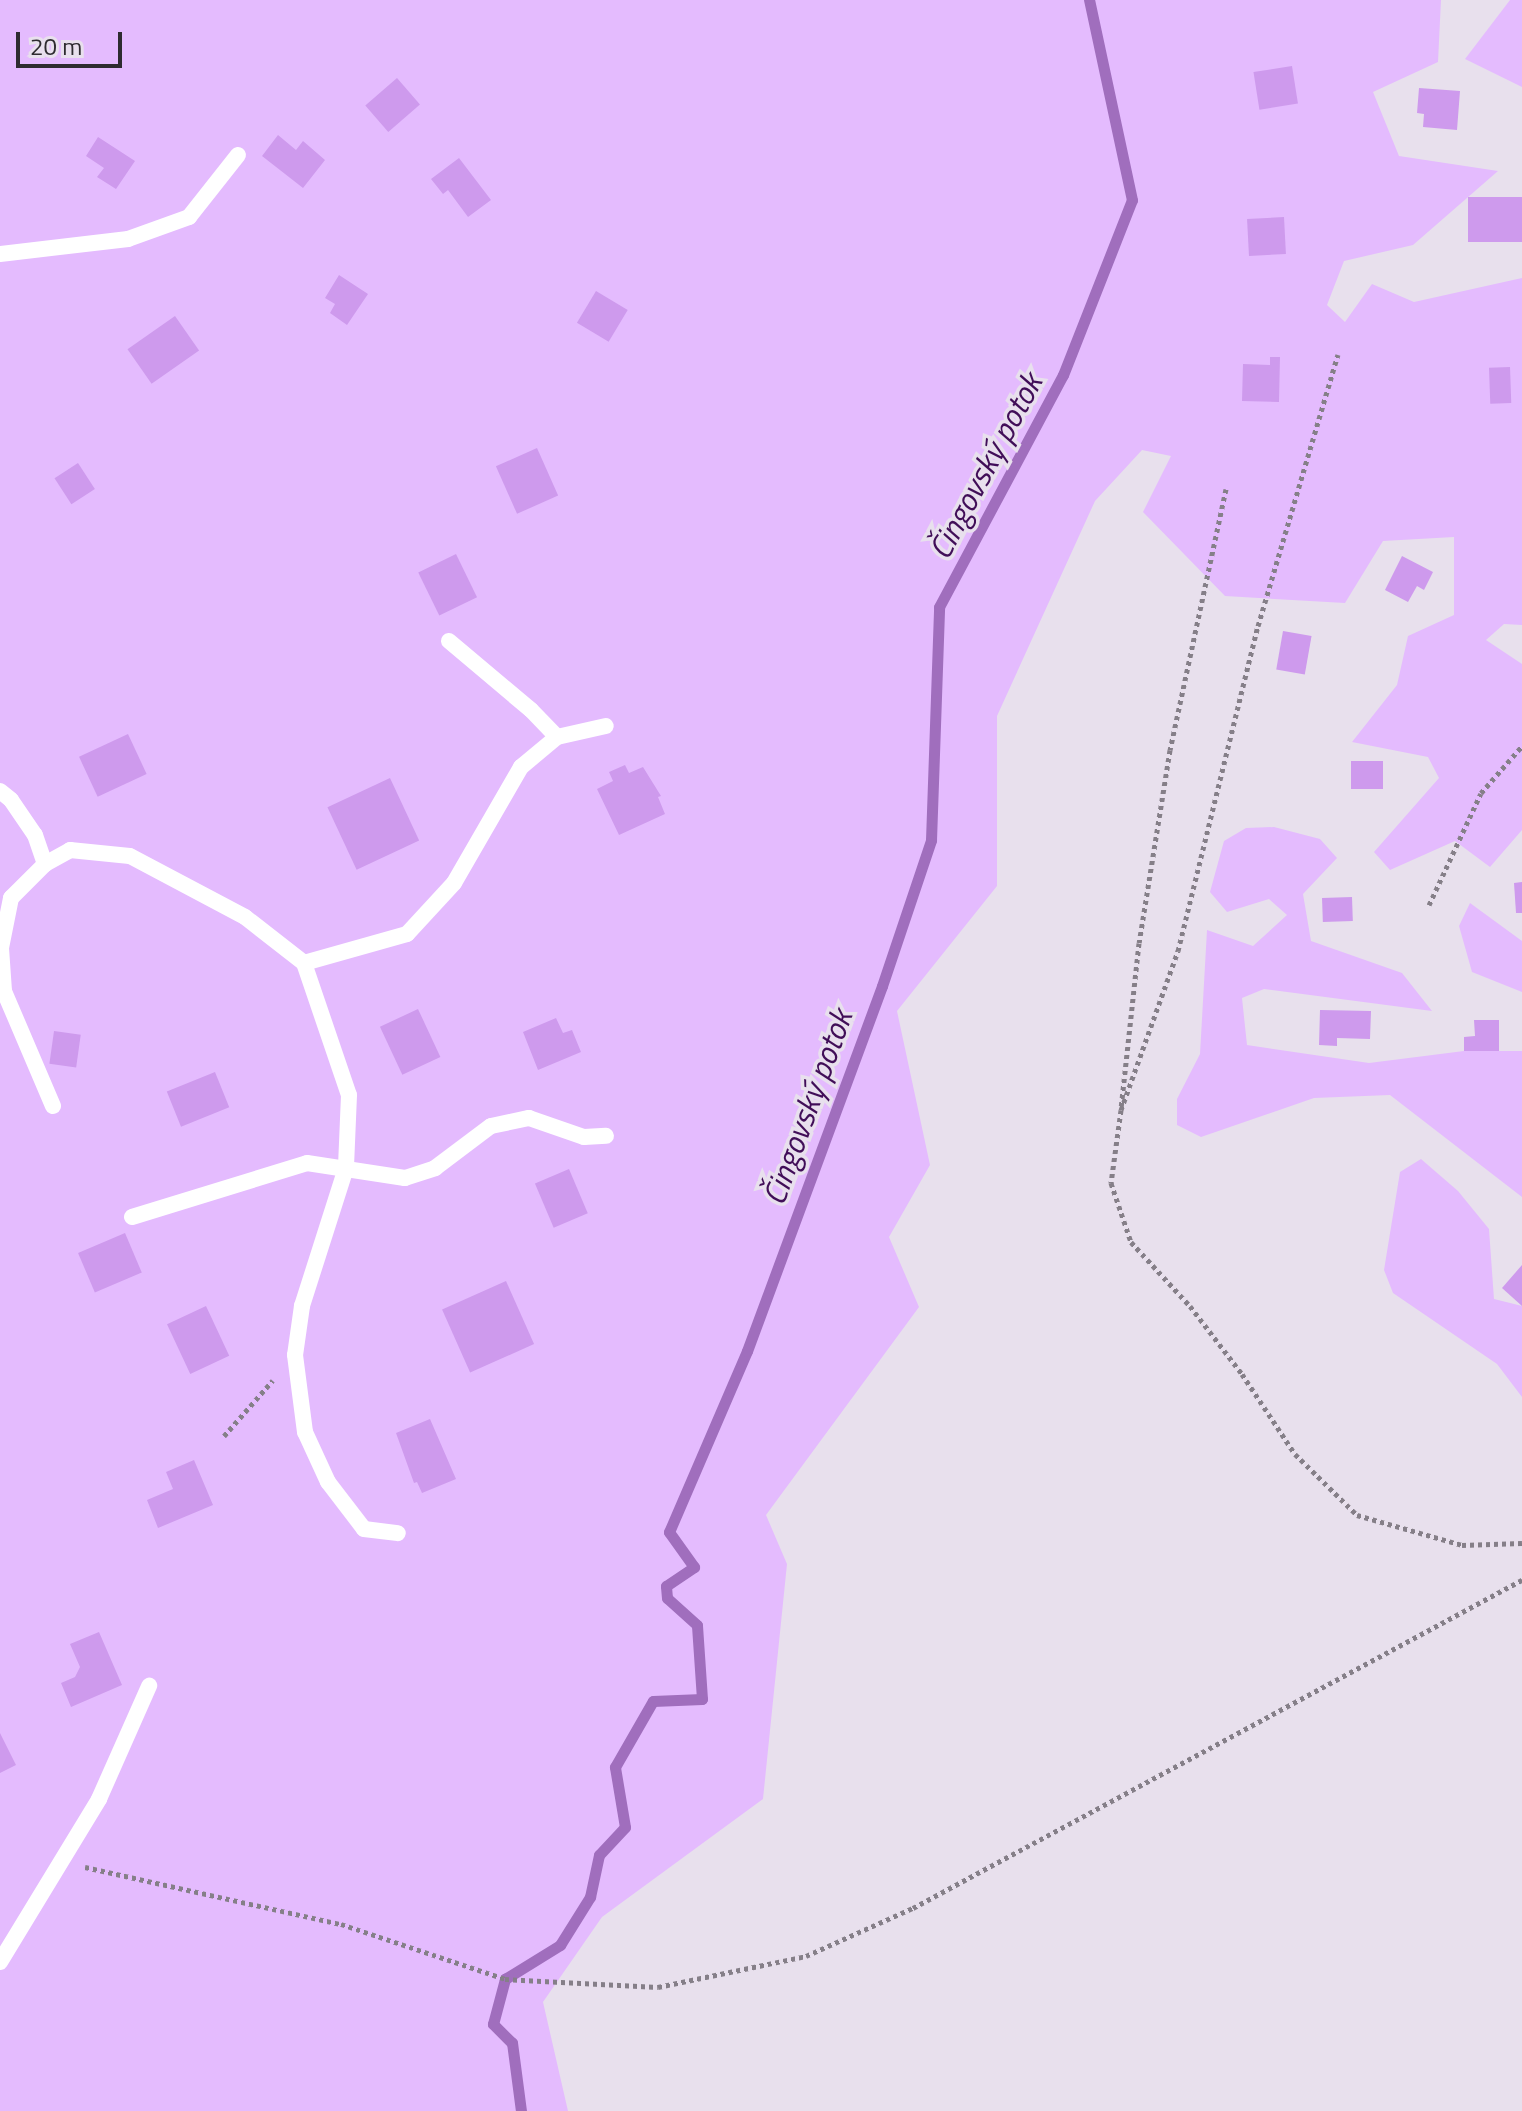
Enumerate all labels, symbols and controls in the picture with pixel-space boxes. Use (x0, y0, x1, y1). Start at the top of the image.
scale bar (20, 16, 126, 66)
text: 20 m (30, 28, 82, 64)
water label: Čingovský potok (920, 367, 1050, 565)
water label: Čingovský potok (754, 1004, 860, 1210)

